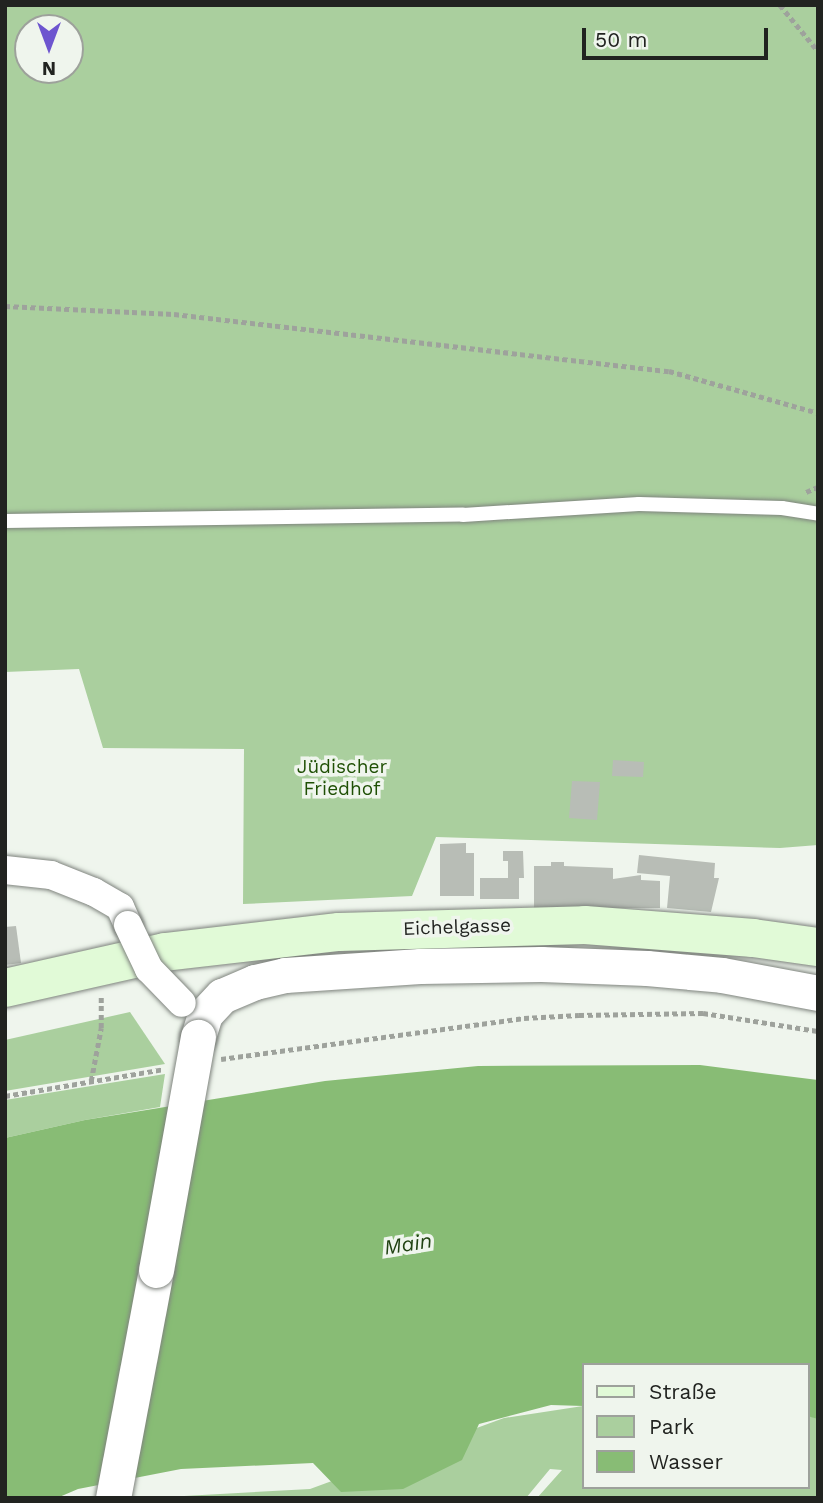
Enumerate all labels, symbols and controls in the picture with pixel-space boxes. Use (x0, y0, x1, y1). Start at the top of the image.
north arrow (14, 14, 84, 84)
scale bar (585, 14, 770, 58)
text: 50 m (595, 27, 647, 52)
text: N (42, 57, 56, 80)
park label: Jüdischer Friedhof (297, 756, 387, 800)
street label: Eichelgasse (403, 914, 511, 940)
water label: Main (382, 1228, 434, 1260)
legend (582, 1363, 809, 1489)
text: Straße (649, 1379, 717, 1404)
text: Park (649, 1414, 694, 1439)
text: Wasser (649, 1449, 723, 1474)

